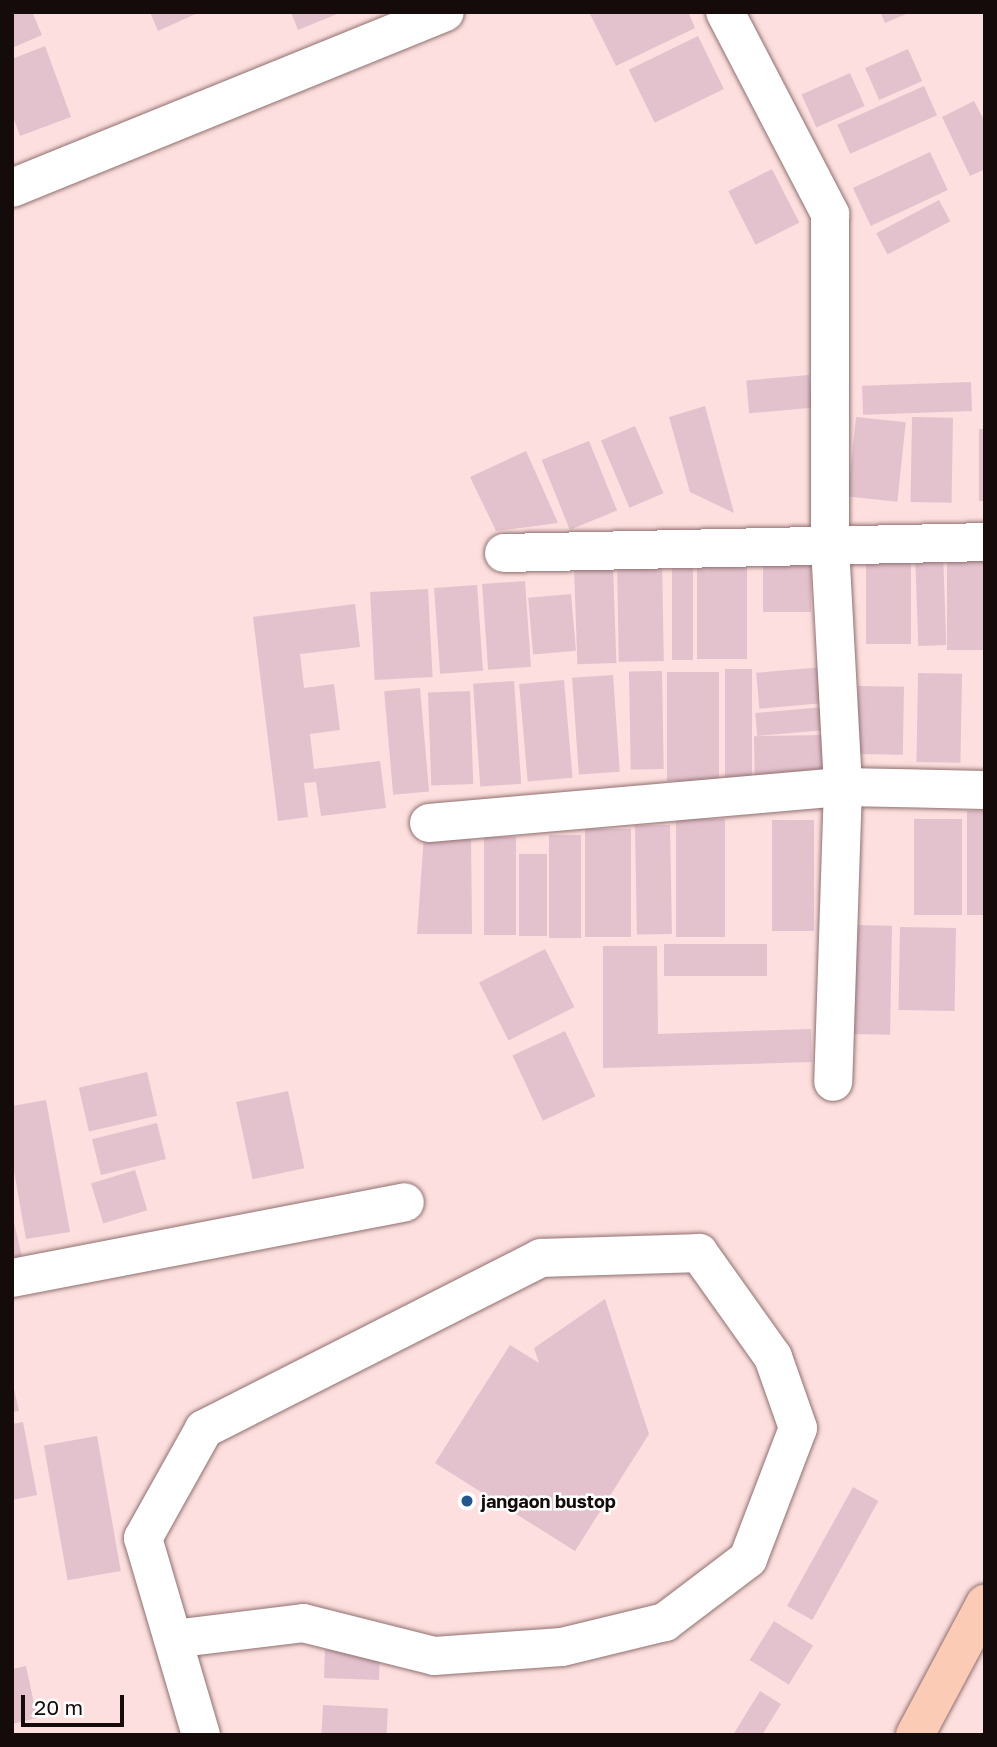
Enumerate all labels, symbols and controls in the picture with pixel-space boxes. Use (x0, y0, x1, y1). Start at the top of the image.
place label: jangaon bustop (481, 1490, 616, 1512)
marker: jangaon bustop (459, 1493, 475, 1509)
scale bar (24, 1680, 128, 1724)
text: 20 m (34, 1694, 83, 1720)

